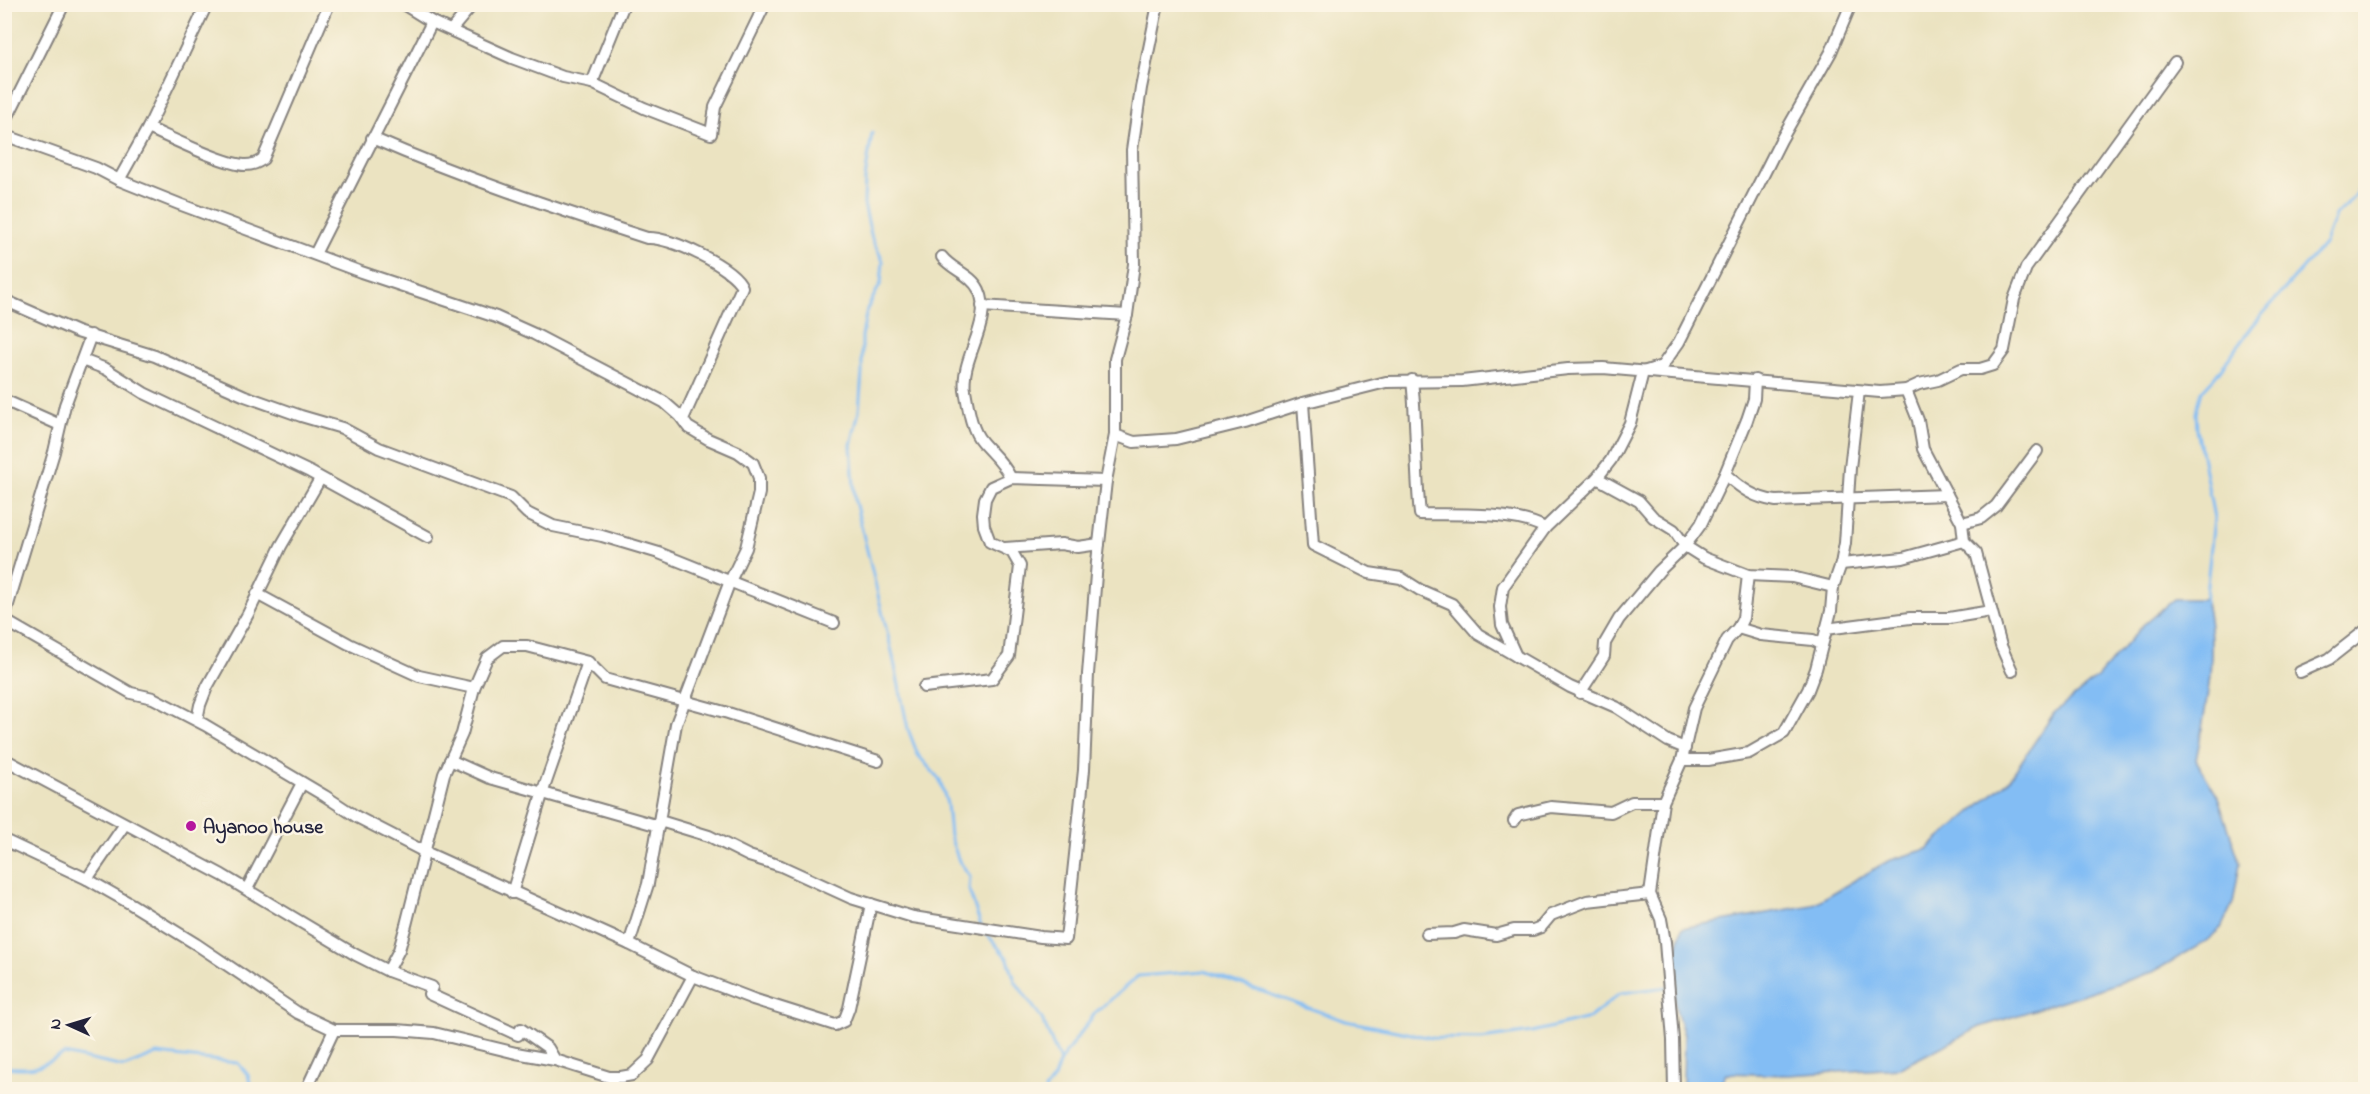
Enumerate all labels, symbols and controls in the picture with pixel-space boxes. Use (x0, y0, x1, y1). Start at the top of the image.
place label: Ayanoo house (203, 814, 324, 844)
marker: Ayanoo house (184, 819, 198, 833)
north arrow (39, 995, 99, 1055)
text: N (44, 1018, 68, 1030)

